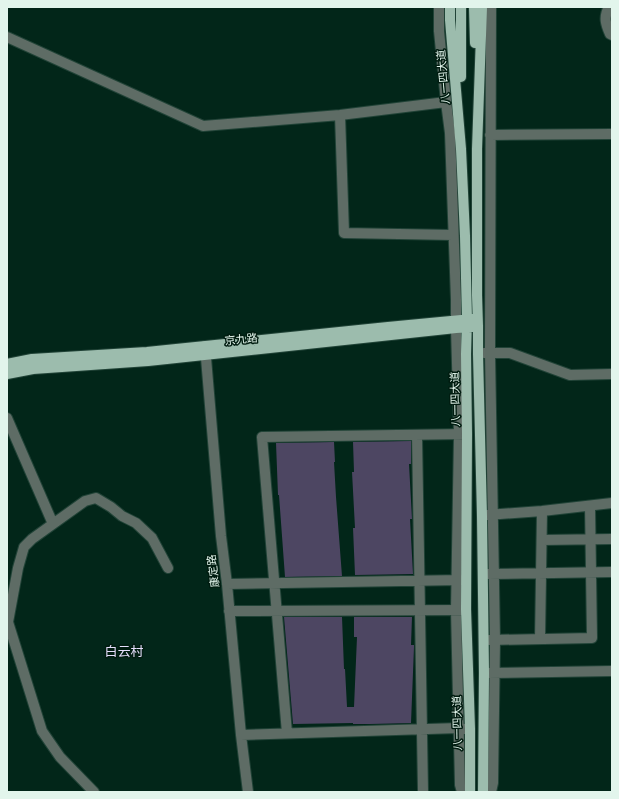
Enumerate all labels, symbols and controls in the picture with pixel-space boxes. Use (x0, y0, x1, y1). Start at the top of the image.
street label: 八一四大道 (435, 49, 452, 105)
street label: 京九路 (224, 331, 258, 348)
street label: 八一四大道 (449, 371, 462, 427)
street label: 康定路 (205, 554, 222, 588)
district label: 白云村 (104, 644, 144, 659)
street label: 八一四大道 (451, 695, 464, 751)

